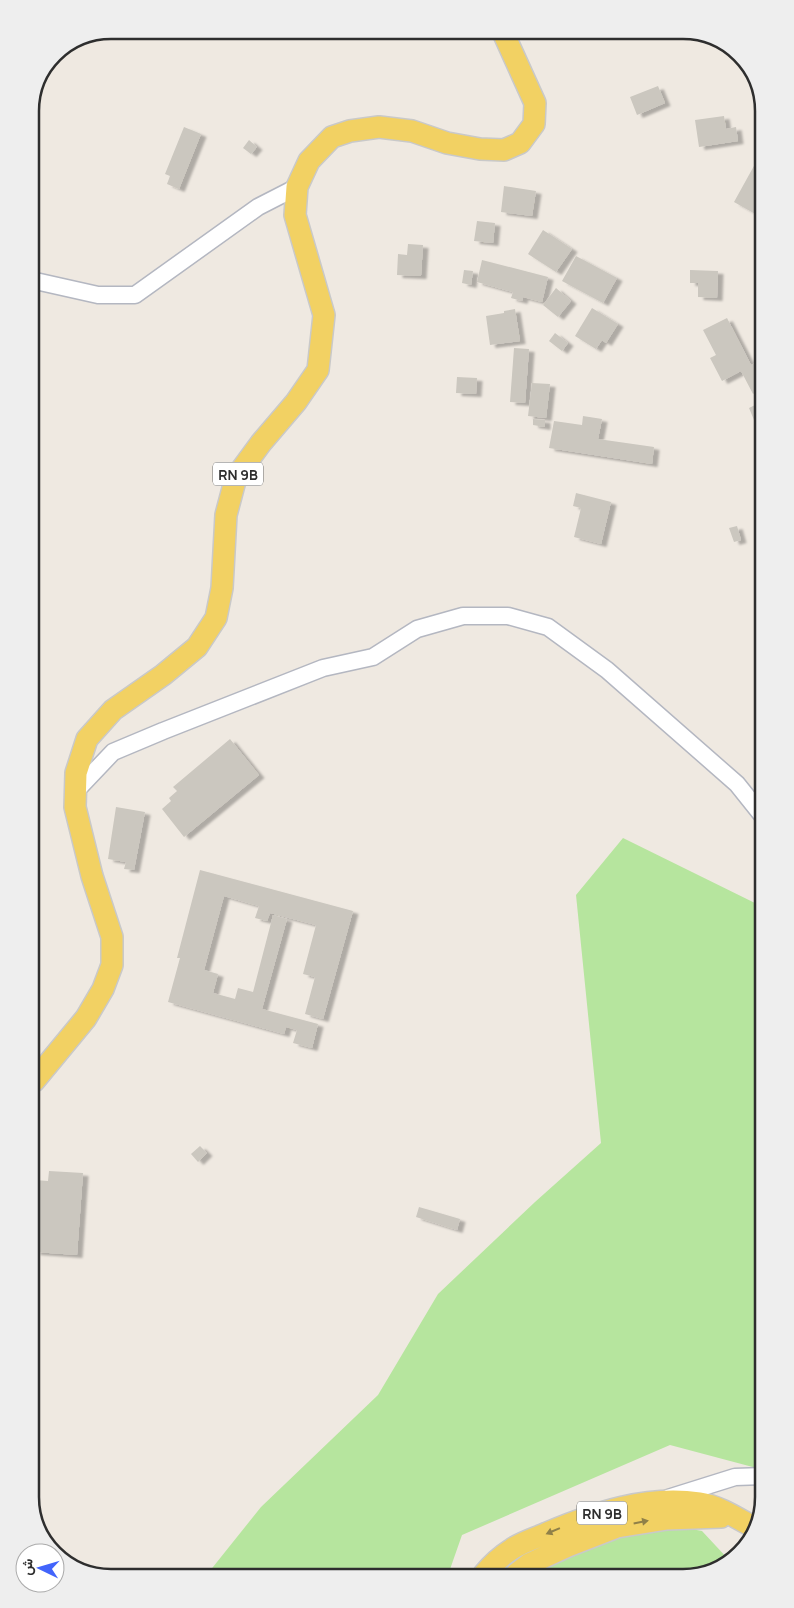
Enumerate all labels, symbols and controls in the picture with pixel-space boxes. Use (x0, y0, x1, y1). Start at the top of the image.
road number: RN 9B (213, 462, 263, 486)
road number: RN 9B (577, 1502, 627, 1525)
one-way arrow (633, 1518, 649, 1526)
one-way arrow (545, 1527, 560, 1535)
north arrow (15, 1543, 65, 1593)
text: ش (16, 1557, 37, 1576)

